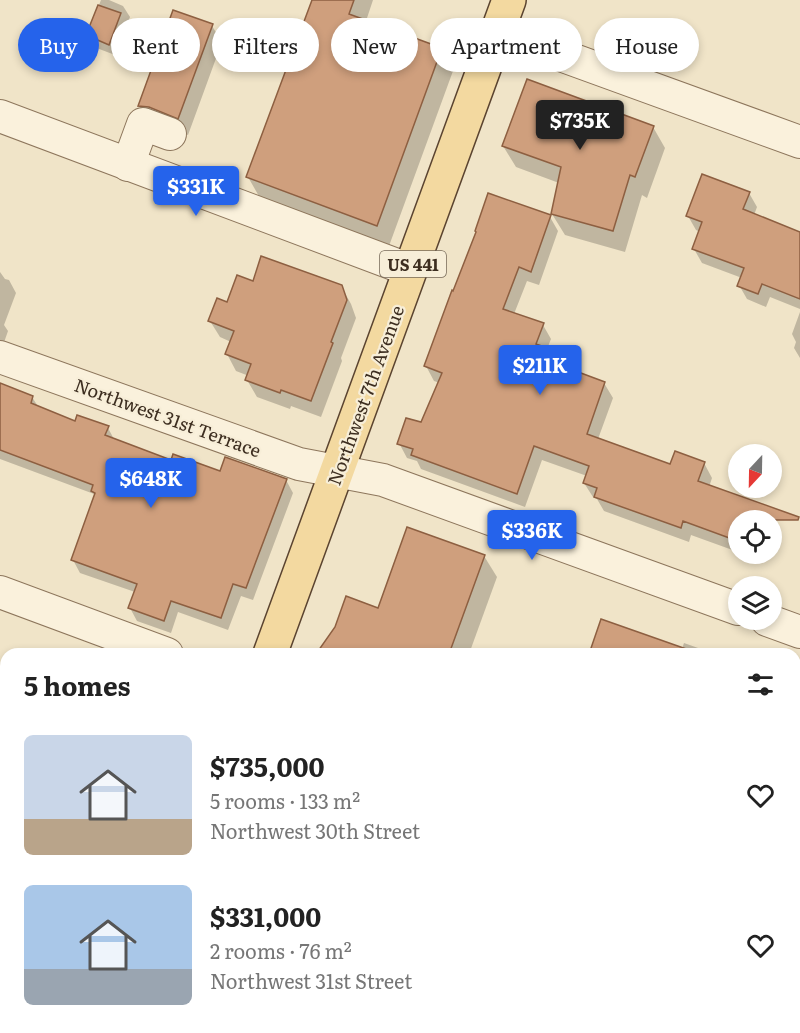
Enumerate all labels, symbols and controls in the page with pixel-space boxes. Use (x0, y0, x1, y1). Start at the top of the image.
chip: Buy (18, 18, 99, 72)
chip: Rent (111, 18, 200, 72)
chip: Filters (212, 18, 319, 72)
chip: New (331, 18, 418, 72)
chip: Apartment (430, 18, 582, 72)
chip: House (594, 18, 699, 72)
pin: $735K (538, 100, 622, 151)
text: $735K (550, 104, 610, 134)
pin: $331K (154, 166, 238, 217)
text: $331K (167, 170, 225, 200)
road number: US 441 (380, 251, 446, 277)
street label: Northwest 7th Avenue (320, 301, 410, 489)
pin: $211K (498, 345, 582, 396)
text: $211K (513, 349, 567, 379)
street label: Northwest 31st Terrace (71, 371, 265, 463)
north arrow (728, 444, 782, 498)
map controls (728, 444, 782, 630)
pin: $648K (109, 458, 193, 509)
text: $648K (119, 462, 183, 492)
pin: $336K (490, 510, 574, 561)
button: locate (728, 510, 782, 564)
text: $336K (501, 514, 563, 544)
button: layers (728, 576, 782, 630)
text: 5 homes (24, 665, 130, 704)
icon: filters (744, 668, 777, 701)
text: $735,000 (210, 746, 325, 785)
icon: home (72, 759, 144, 831)
icon: heart (744, 779, 777, 812)
text: 5 rooms · 133 m² (210, 785, 360, 815)
text: Northwest 30th Street (210, 815, 420, 845)
text: $331,000 (210, 896, 321, 935)
icon: home (72, 909, 144, 981)
icon: heart (744, 929, 777, 962)
text: 2 rooms · 76 m² (210, 935, 352, 965)
text: Northwest 31st Street (210, 965, 412, 995)

